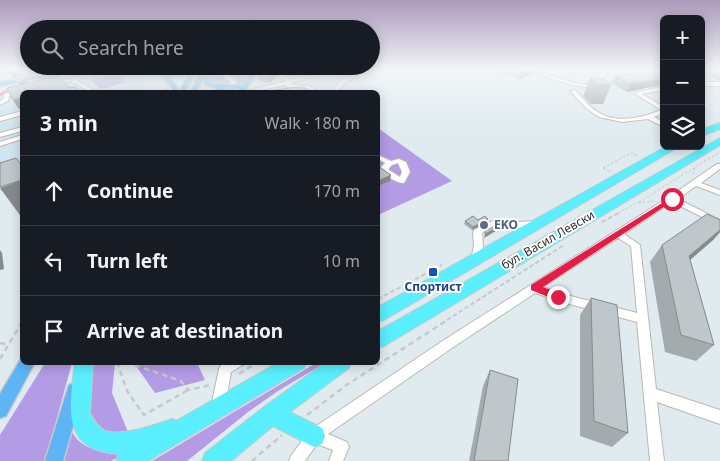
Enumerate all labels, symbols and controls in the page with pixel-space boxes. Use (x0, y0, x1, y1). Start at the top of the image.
map controls (660, 15, 705, 150)
button: + (660, 15, 705, 60)
search box (20, 20, 380, 75)
icon: search (38, 34, 66, 62)
text: Search here (78, 35, 184, 61)
button: − (660, 60, 705, 105)
button: layers (660, 105, 705, 150)
text: 3 min (40, 109, 98, 137)
text: Walk · 180 m (265, 112, 360, 134)
icon: ahead (40, 177, 68, 205)
text: Continue (87, 178, 173, 204)
text: 170 m (313, 180, 360, 202)
route start (661, 188, 684, 211)
street label: бул. Васил Левски (498, 206, 598, 273)
place label: EKO (494, 216, 518, 233)
marker: EKO (478, 219, 490, 231)
icon: left (40, 247, 68, 275)
text: Turn left (87, 248, 168, 274)
text: 10 m (323, 250, 360, 272)
marker: Спортист (427, 266, 439, 278)
place label: Спортист (405, 278, 462, 295)
route end (547, 286, 570, 309)
icon: arrive (40, 317, 68, 345)
text: Arrive at destination (87, 318, 283, 344)

